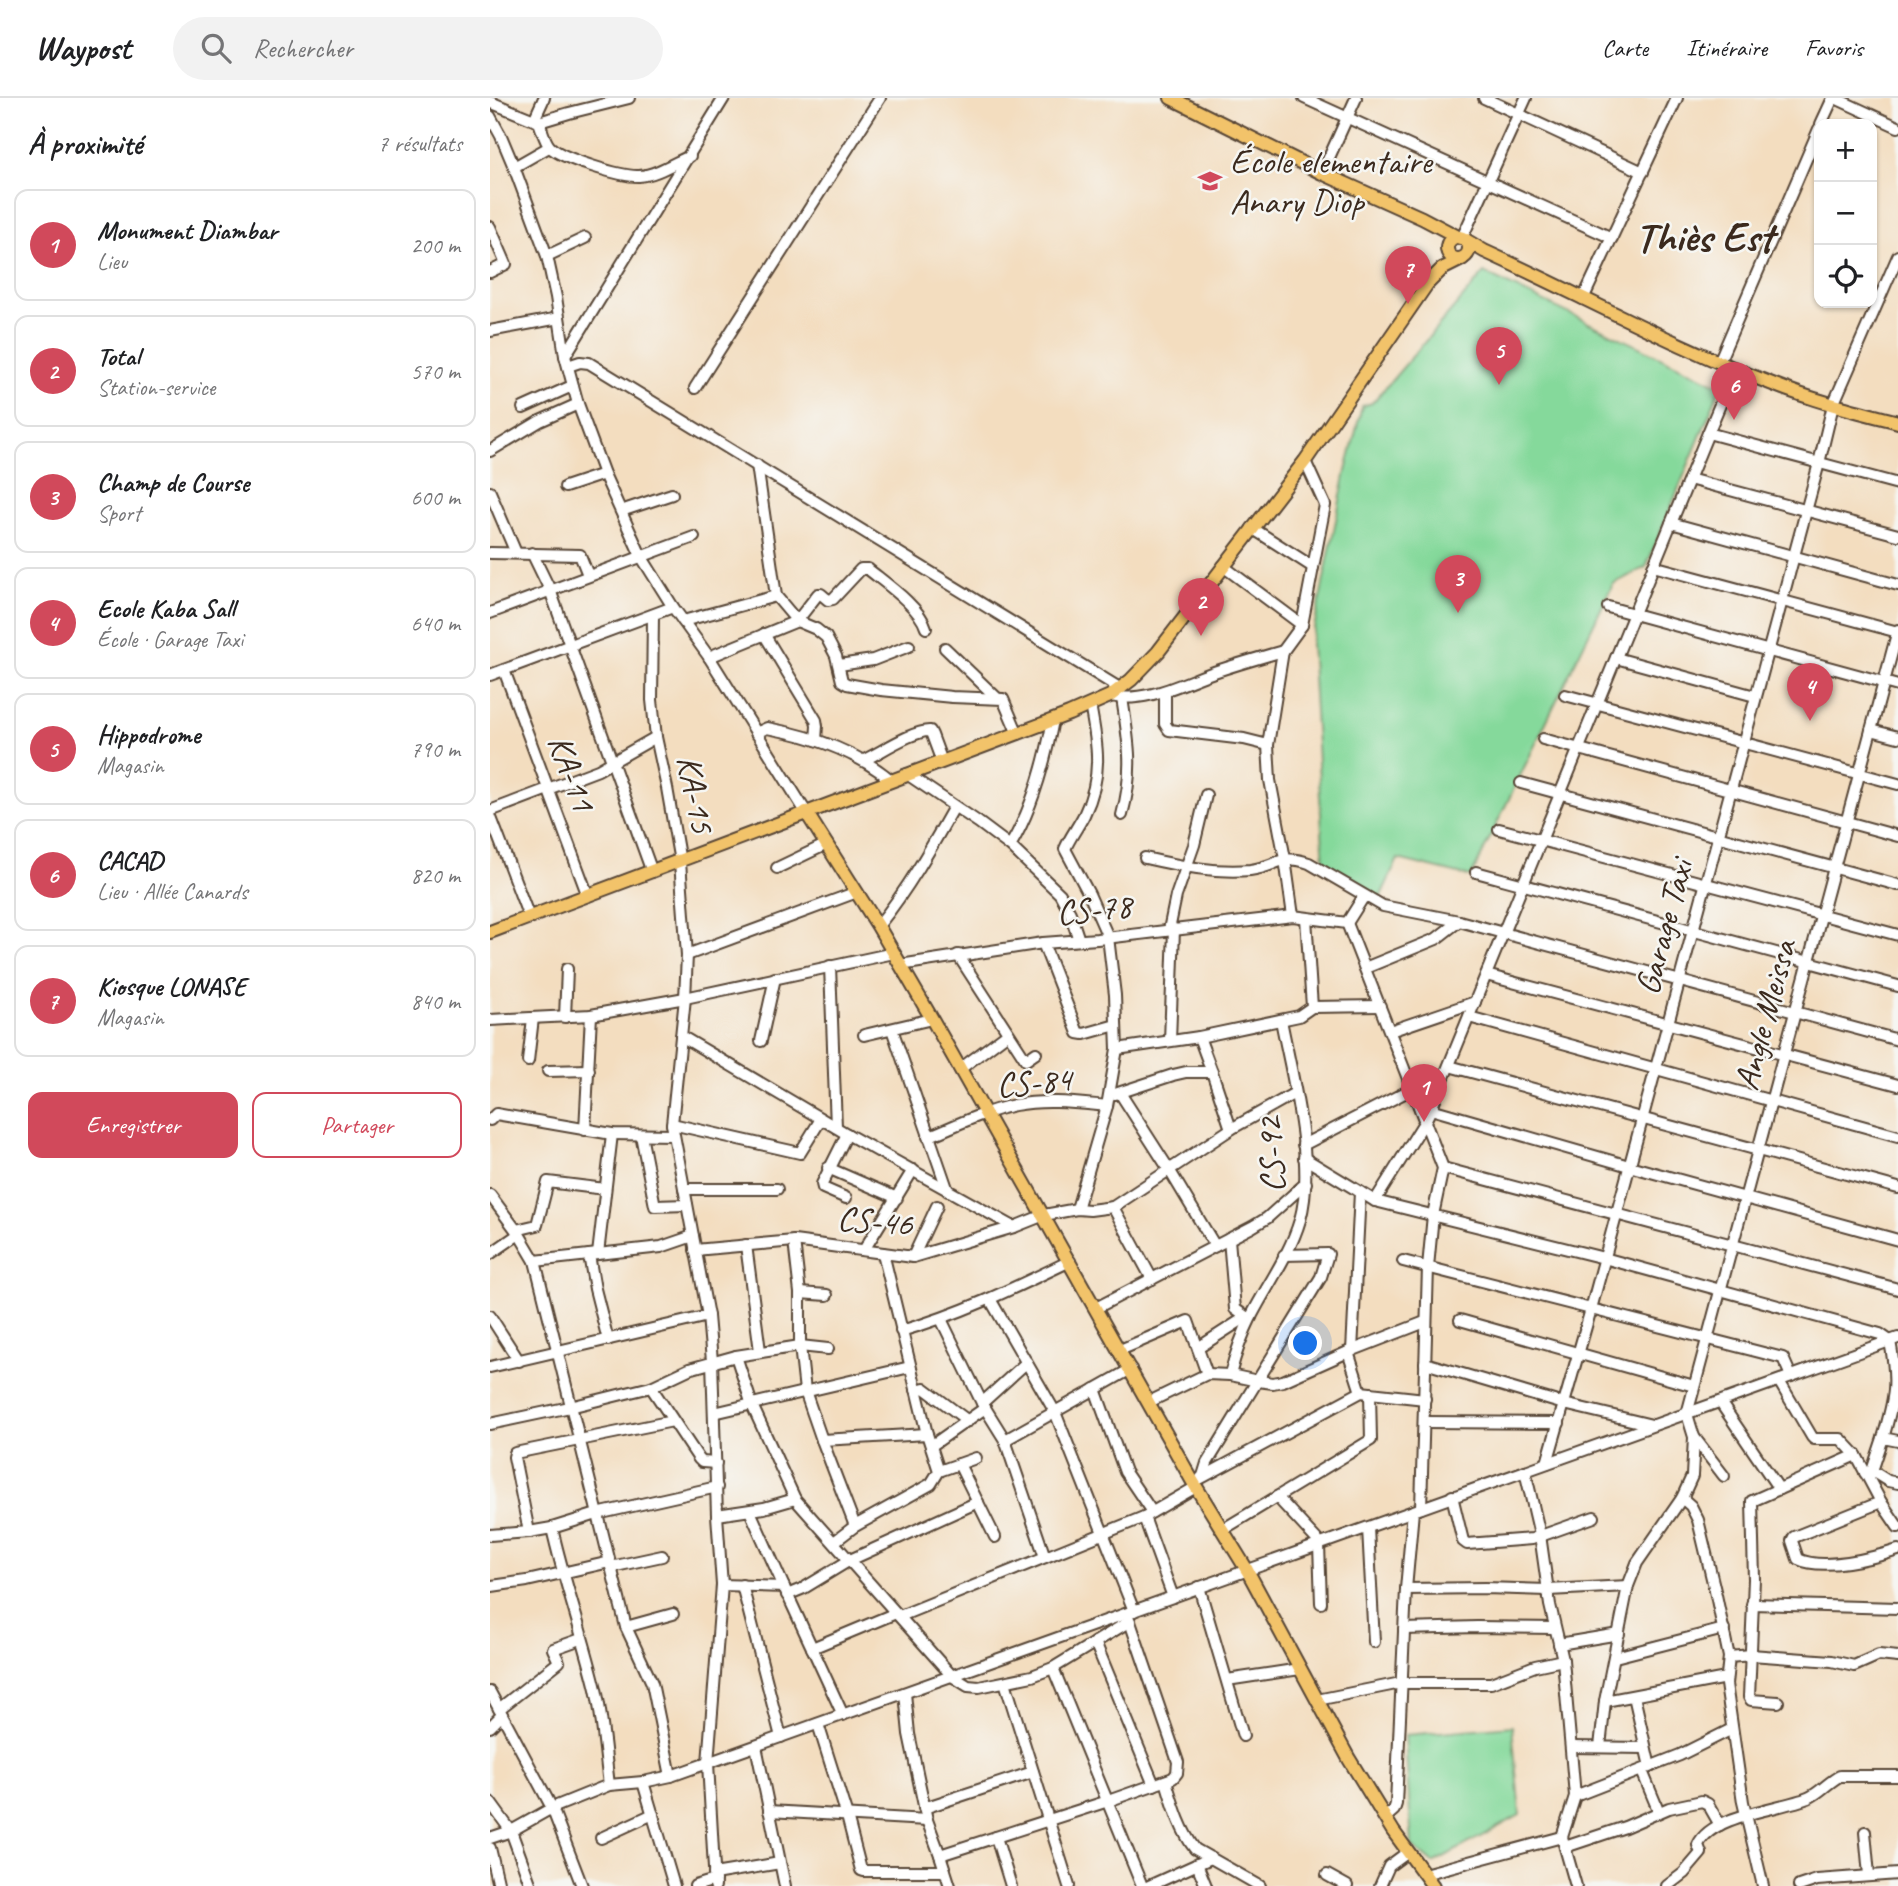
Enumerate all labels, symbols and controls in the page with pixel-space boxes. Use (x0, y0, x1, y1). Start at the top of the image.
search box (173, 17, 663, 80)
text: Waypost (35, 27, 131, 69)
icon: search (197, 29, 235, 67)
text: Rechercher (253, 32, 353, 65)
text: Carte (1602, 33, 1648, 63)
text: Itinéraire (1686, 33, 1767, 63)
text: Favoris (1805, 33, 1863, 63)
map controls (1814, 119, 1877, 308)
button: + (1814, 119, 1877, 182)
text: À proximité (28, 125, 142, 163)
text: 7 résultats (378, 129, 462, 158)
place label: École elementaire Anary Diop (1230, 139, 1434, 224)
school or university icon: École elementaire Anary Diop (1196, 167, 1224, 195)
button: − (1814, 182, 1877, 245)
district label: Thiès Est (1635, 211, 1779, 264)
text: Monument Diambar (97, 214, 277, 247)
text: 1 (48, 231, 58, 260)
text: 200 m (411, 231, 460, 260)
button: locate (1814, 245, 1877, 308)
pin: 7 (1385, 246, 1431, 304)
text: Lieu (97, 247, 127, 276)
pin: 5 (1476, 327, 1522, 385)
text: Total (97, 340, 140, 373)
text: 2 (48, 357, 58, 386)
text: 570 m (411, 357, 460, 386)
pin: 6 (1711, 362, 1757, 420)
text: Station-service (97, 373, 215, 402)
text: Champ de Course (97, 466, 249, 499)
text: 3 (48, 483, 58, 512)
text: 600 m (411, 483, 460, 512)
text: Sport (97, 499, 141, 528)
pin: 3 (1435, 555, 1481, 613)
pin: 2 (1178, 578, 1224, 636)
text: Ecole Kaba Sall (97, 592, 235, 625)
text: 4 (48, 609, 58, 638)
text: 640 m (411, 609, 460, 638)
text: École · Garage Taxi (97, 625, 243, 654)
pin: 4 (1787, 663, 1833, 721)
text: Hippodrome (97, 718, 200, 751)
street label: KA-11 (538, 729, 607, 819)
text: 5 (48, 735, 58, 764)
text: 790 m (411, 735, 460, 764)
text: Magasin (97, 751, 164, 780)
street label: KA-15 (666, 751, 726, 839)
text: CACAD (97, 844, 163, 877)
street label: Garage Taxi (1624, 850, 1705, 999)
text: 6 (48, 861, 58, 890)
text: 820 m (411, 861, 460, 890)
text: Lieu · Allée Canards (97, 877, 248, 906)
street label: CS-78 (1054, 882, 1137, 935)
street label: Angle Meissa (1723, 932, 1807, 1095)
text: Kiosque LONASE (97, 970, 246, 1003)
text: 7 (48, 987, 58, 1016)
text: 840 m (411, 987, 460, 1016)
text: Magasin (97, 1003, 164, 1032)
street label: CS-84 (994, 1056, 1077, 1108)
pin: 1 (1401, 1064, 1447, 1122)
button: Enregistrer (28, 1092, 238, 1158)
button: Partager (252, 1092, 462, 1158)
street label: CS-92 (1246, 1113, 1295, 1194)
street label: CS-46 (835, 1195, 916, 1247)
your location (1288, 1326, 1322, 1360)

